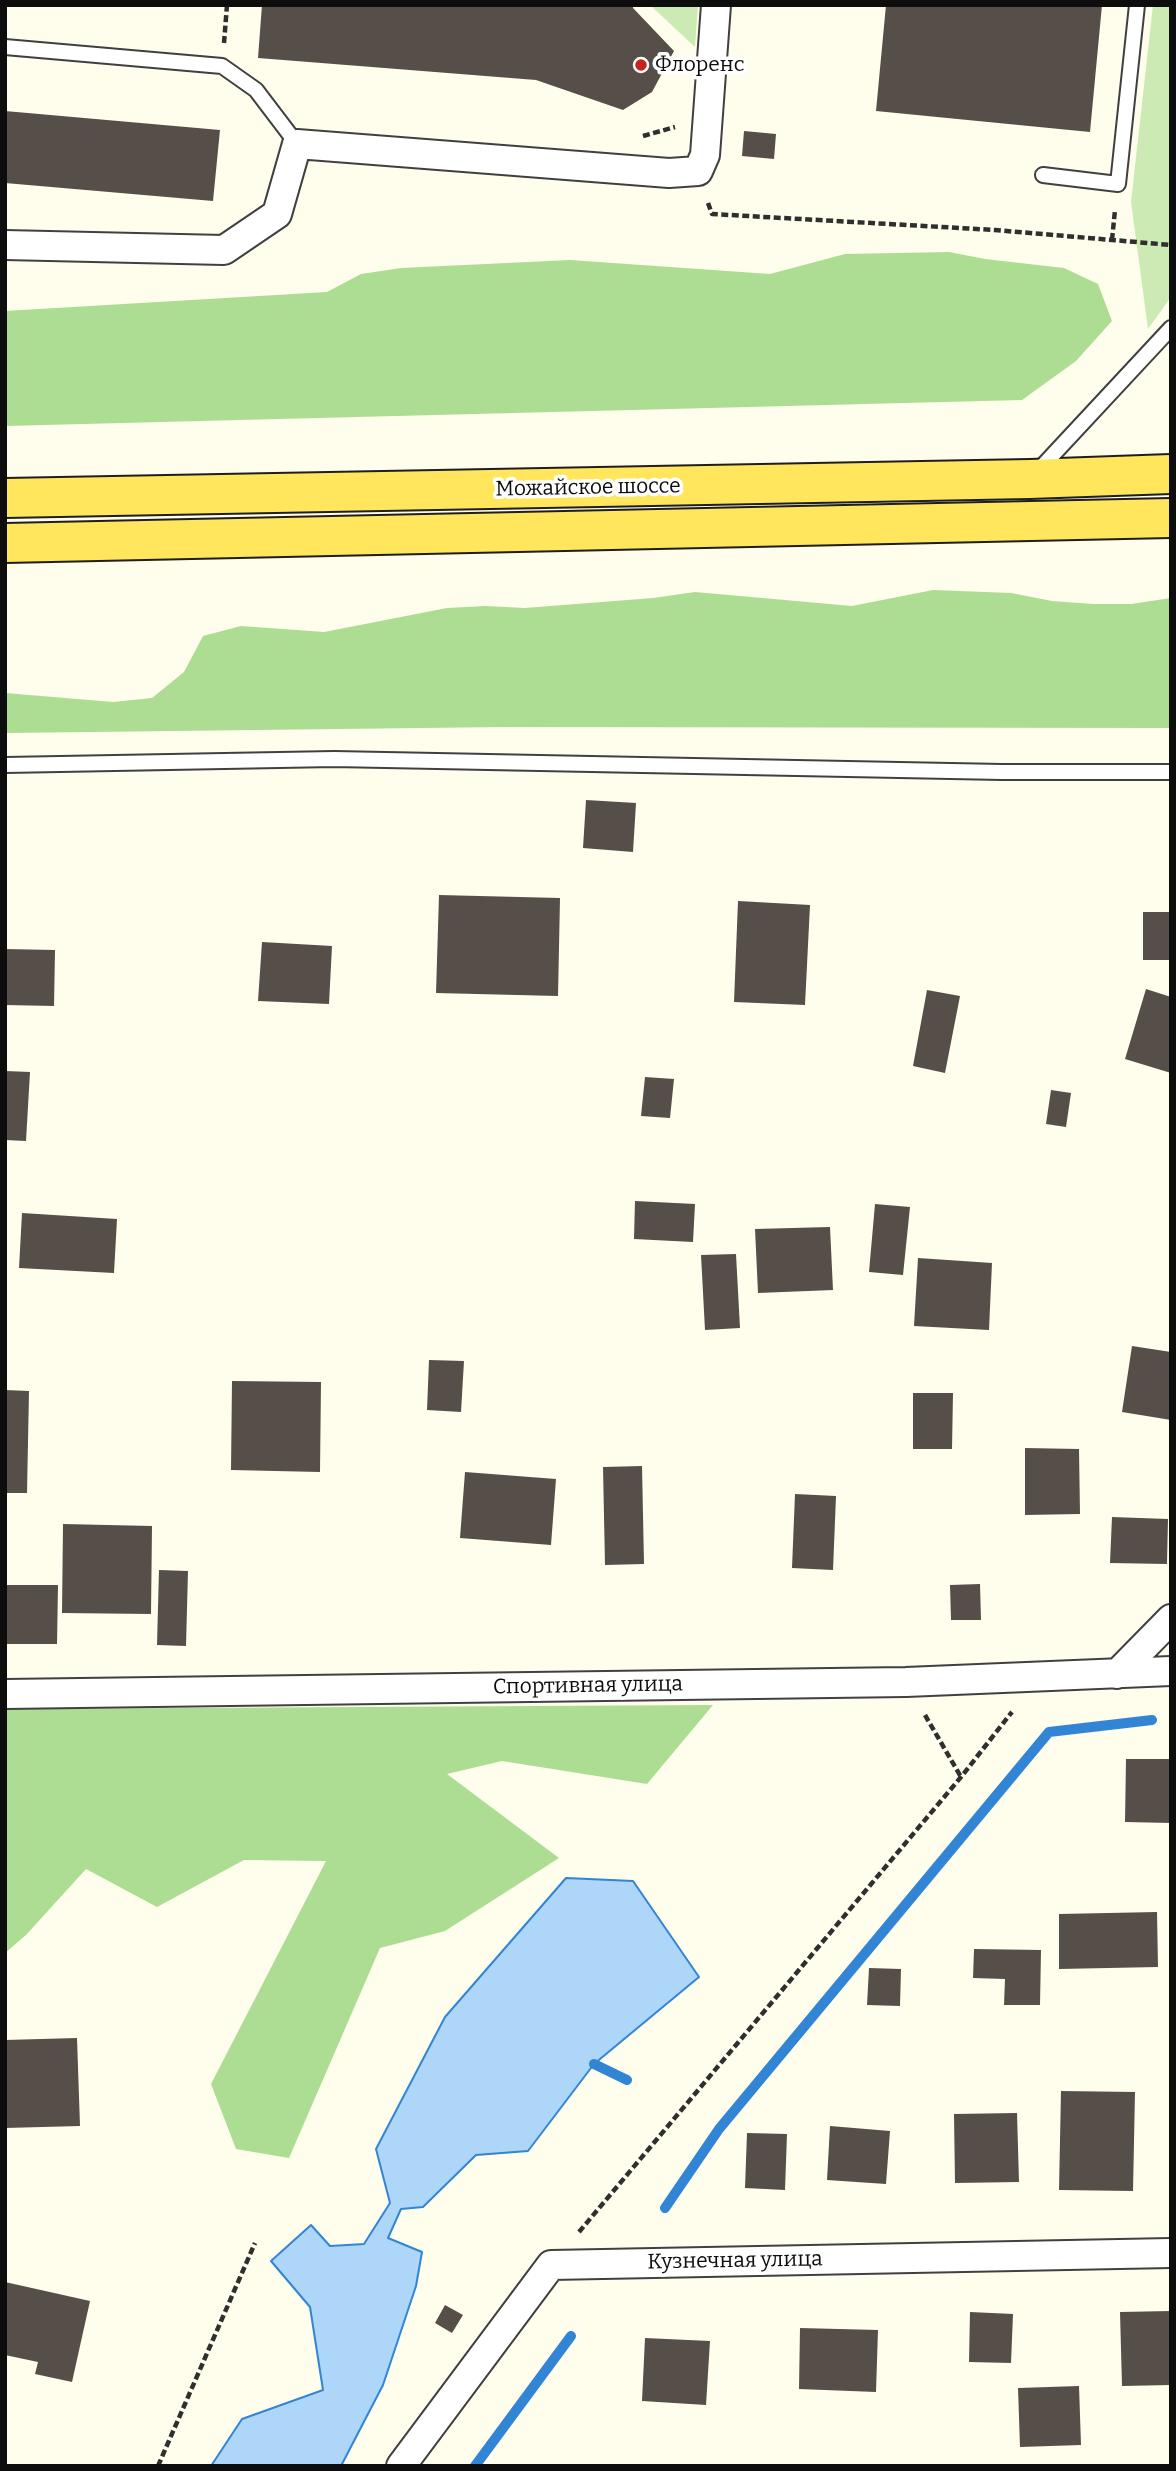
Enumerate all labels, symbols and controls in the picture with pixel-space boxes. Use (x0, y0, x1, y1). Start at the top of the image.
place label: Флоренс (655, 52, 744, 78)
marker: Флоренс (633, 57, 649, 73)
street label: Можайское шоссе (495, 474, 681, 502)
street label: Спортивная улица (493, 1672, 683, 1700)
street label: Кузнечная улица (647, 2247, 823, 2275)

